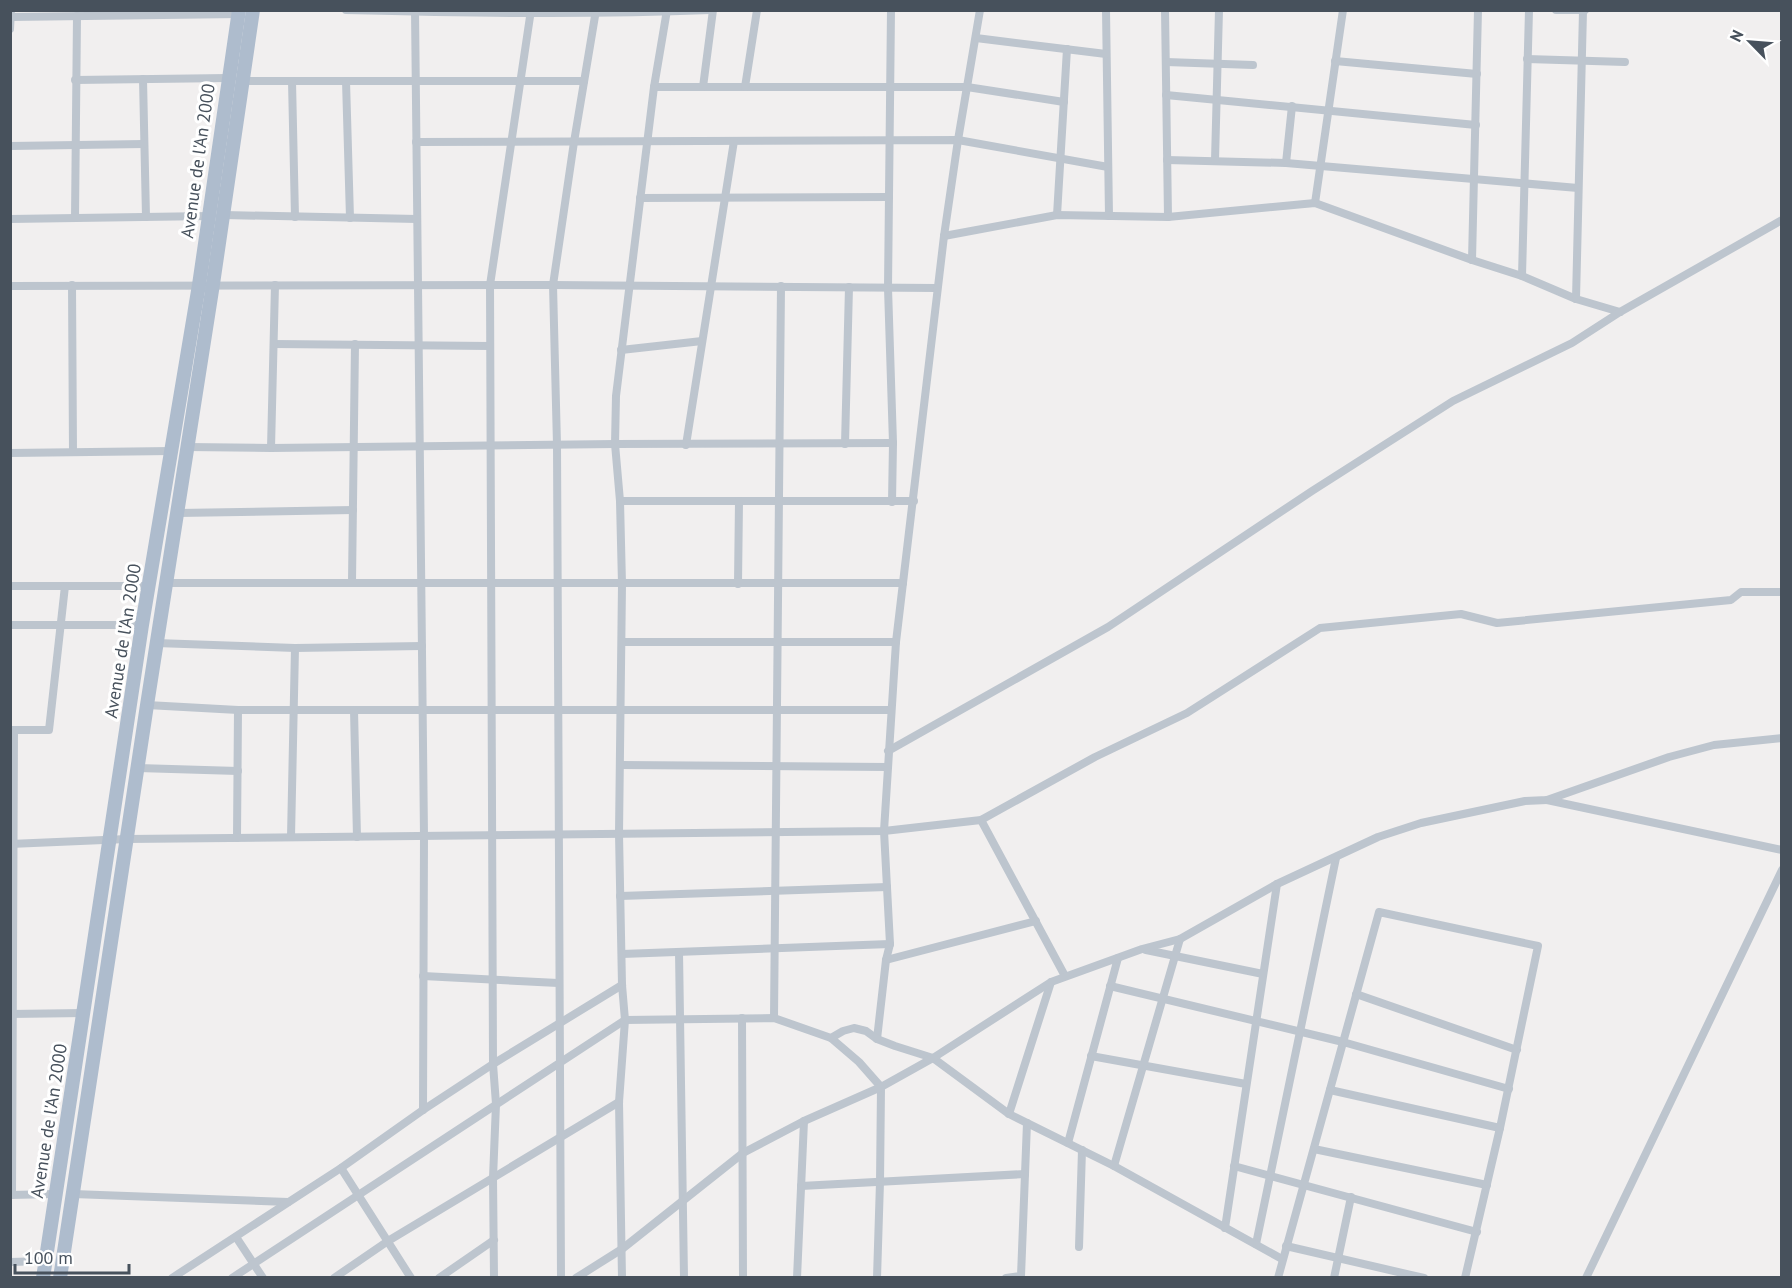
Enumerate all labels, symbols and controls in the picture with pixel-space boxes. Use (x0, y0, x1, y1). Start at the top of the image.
north arrow (1720, 12, 1780, 72)
text: N (1725, 27, 1748, 45)
street label: Avenue de l'An 2000 (175, 82, 220, 240)
street label: Avenue de l'An 2000 (99, 562, 146, 720)
street label: Avenue de l'An 2000 (25, 1042, 72, 1200)
scale bar (15, 1237, 129, 1275)
text: 100 m (24, 1246, 73, 1269)

